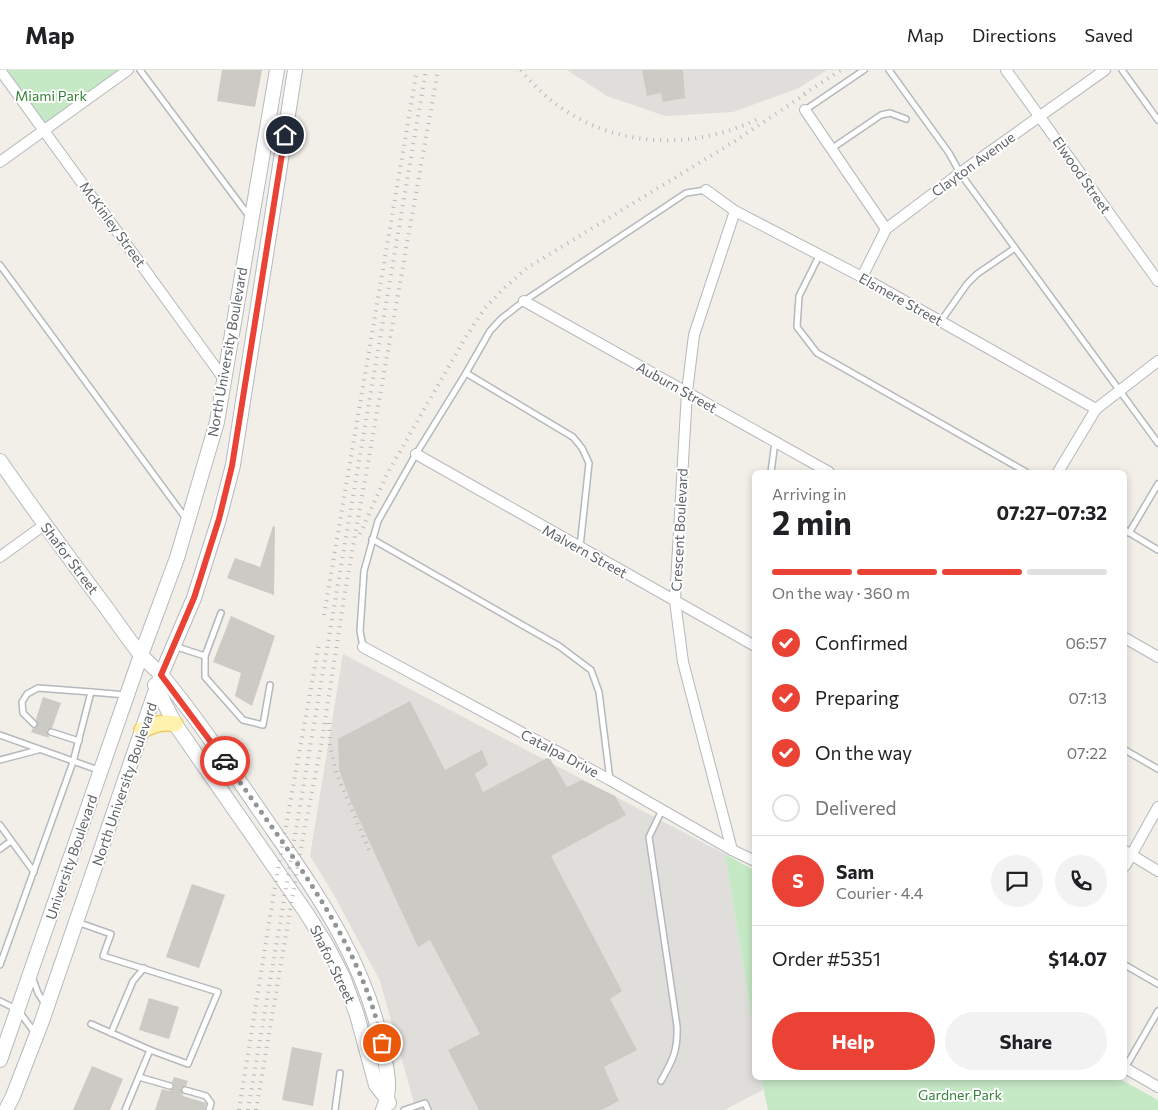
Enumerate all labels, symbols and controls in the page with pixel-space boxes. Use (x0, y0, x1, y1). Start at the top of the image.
text: Map (25, 20, 75, 49)
text: Map (907, 24, 944, 46)
text: Directions (972, 24, 1056, 46)
text: Saved (1084, 24, 1133, 46)
park label: Miami Park (15, 87, 87, 104)
pin (264, 114, 306, 156)
icon: home (271, 121, 299, 149)
street label: Clayton Avenue (928, 128, 1018, 200)
street label: Elwood Street (1049, 133, 1115, 217)
street label: McKinley Street (76, 178, 150, 270)
street label: North University Boulevard (204, 266, 250, 438)
street label: Elsmere Street (856, 269, 946, 329)
street label: Auburn Street (634, 358, 720, 416)
street label: Crescent Boulevard (667, 468, 691, 592)
text: Arriving in (772, 484, 846, 503)
text: 07:27–07:32 (997, 501, 1107, 524)
text: 2 min (772, 502, 852, 542)
street label: Shafor Street (38, 519, 103, 597)
street label: Malvern Street (540, 521, 631, 581)
text: On the way · 360 m (772, 583, 910, 602)
icon: check (772, 629, 800, 657)
text: Confirmed (815, 631, 908, 654)
text: 06:57 (1065, 633, 1107, 652)
icon: check (772, 684, 800, 712)
text: Preparing (815, 686, 899, 709)
text: 07:13 (1068, 688, 1107, 707)
street label: North University Boulevard (88, 700, 160, 868)
street label: Catalpa Drive (518, 725, 602, 781)
courier (200, 736, 250, 786)
icon: check (772, 739, 800, 767)
text: On the way (815, 741, 912, 764)
text: 07:22 (1067, 743, 1107, 762)
icon: car (211, 747, 239, 775)
street label: University Boulevard (42, 792, 100, 922)
text: Delivered (815, 796, 896, 819)
button: chat (991, 855, 1043, 907)
button: phone (1055, 855, 1107, 907)
text: Sam (836, 860, 874, 883)
text: S (792, 869, 804, 892)
text: Courier · 4.4 (836, 883, 923, 902)
street label: Shafor Street (307, 922, 359, 1006)
text: Order #5351 (772, 947, 881, 970)
text: $14.07 (1048, 947, 1107, 970)
button: Help (772, 1012, 935, 1070)
button: Share (945, 1012, 1107, 1070)
pin (361, 1022, 403, 1064)
icon: bag (368, 1029, 396, 1057)
park label: Gardner Park (918, 1086, 1002, 1103)

